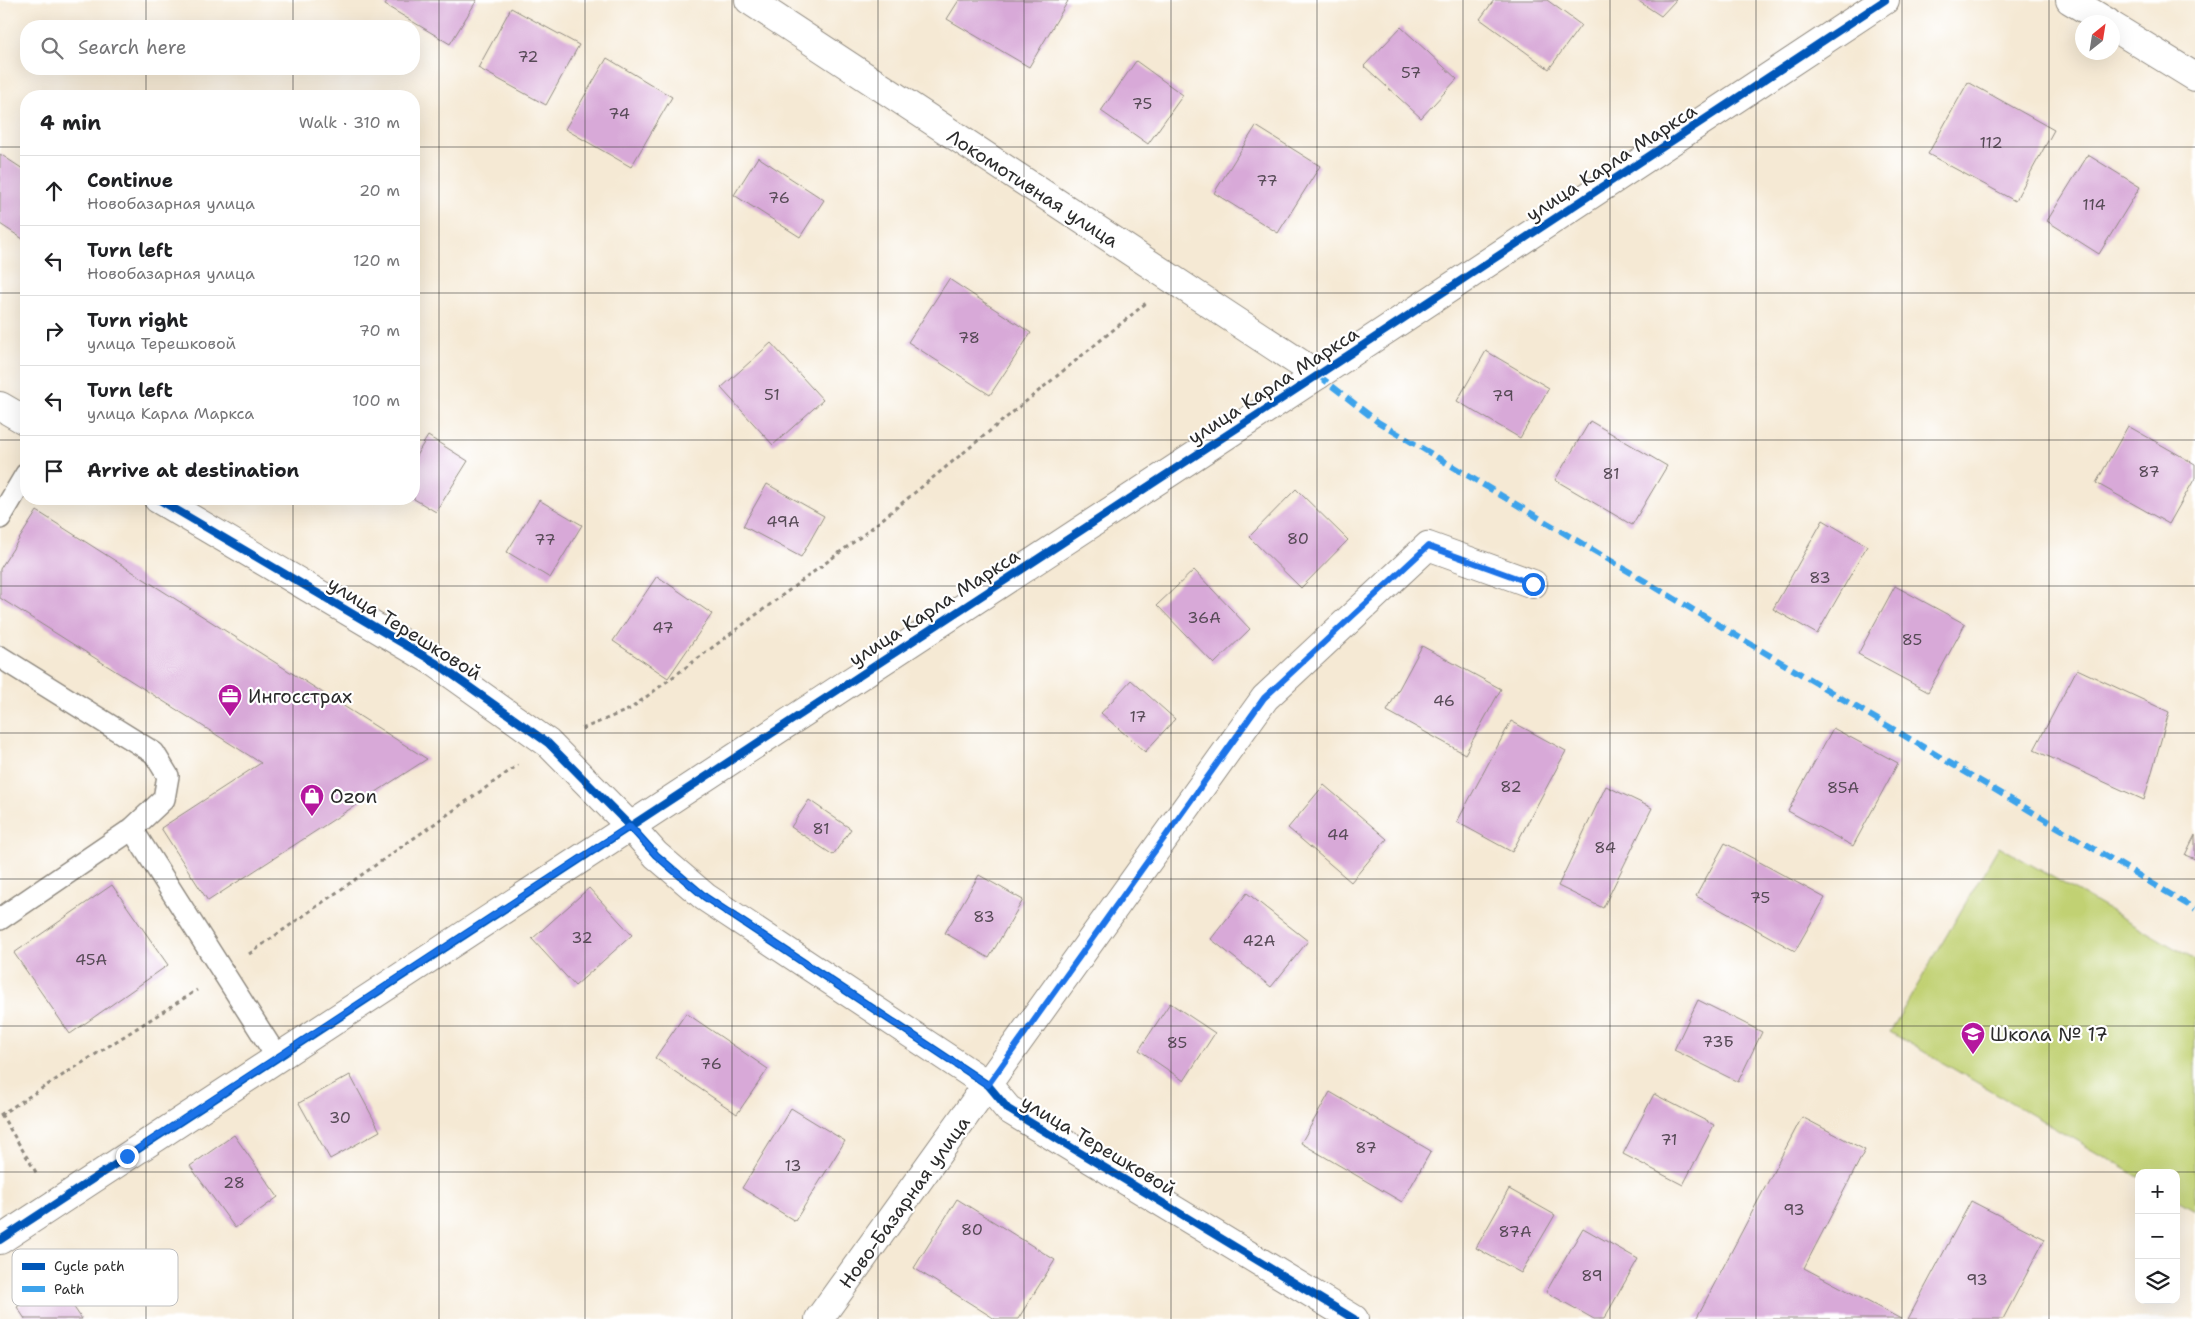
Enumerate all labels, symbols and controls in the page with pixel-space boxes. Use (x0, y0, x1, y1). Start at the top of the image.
north arrow (2075, 15, 2120, 60)
search box (20, 20, 420, 75)
icon: search (38, 34, 66, 62)
text: Search here (78, 35, 187, 60)
house number: 72 (517, 46, 539, 67)
house number: 57 (1401, 62, 1421, 83)
house number: 75 (1132, 93, 1152, 114)
street label: улица Карла Маркса (1521, 98, 1702, 227)
house number: 74 (608, 103, 630, 124)
text: 4 min (40, 109, 101, 137)
text: Walk · 310 m (299, 112, 400, 133)
street label: Локомотивная улица (942, 124, 1123, 253)
house number: 112 (1979, 132, 2003, 153)
text: Continue (87, 168, 173, 193)
house number: 77 (1256, 170, 1278, 191)
icon: ahead (40, 177, 68, 205)
text: 20 m (359, 180, 400, 201)
house number: 76 (768, 187, 790, 208)
text: Новобазарная улица (87, 193, 255, 214)
house number: 114 (2082, 194, 2106, 215)
text: Turn left (87, 238, 173, 263)
icon: left (40, 247, 68, 275)
text: 120 m (353, 250, 400, 271)
text: Новобазарная улица (87, 263, 255, 284)
text: Turn right (87, 308, 188, 333)
icon: right (40, 317, 68, 345)
text: 70 m (359, 320, 400, 341)
street label: улица Карла Маркса (1183, 321, 1364, 450)
house number: 78 (958, 327, 980, 348)
text: улица Терешковой (87, 333, 236, 354)
text: Turn left (87, 378, 173, 403)
house number: 51 (764, 384, 780, 405)
house number: 79 (1492, 385, 1514, 406)
icon: left (40, 387, 68, 415)
text: 100 m (352, 390, 400, 411)
text: улица Карла Маркса (87, 403, 254, 424)
icon: arrive (40, 457, 68, 485)
text: Arrive at destination (87, 458, 299, 483)
house number: 87 (2138, 461, 2160, 482)
house number: 81 (1602, 463, 1620, 484)
house number: 49А (766, 511, 800, 532)
house number: 80 (1287, 528, 1309, 549)
house number: 77 (534, 529, 556, 550)
street label: улица Карла Маркса (844, 543, 1025, 672)
house number: 83 (1809, 567, 1831, 588)
street label: улица Терешковой (323, 571, 486, 686)
route start (1522, 573, 1545, 596)
house number: 36А (1187, 607, 1221, 628)
house number: 47 (652, 617, 674, 638)
house number: 85 (1902, 629, 1922, 650)
office icon: Ингосстрах (217, 683, 243, 717)
place label: Ингосстрах (248, 684, 352, 709)
house number: 46 (1433, 690, 1455, 711)
house number: 17 (1129, 706, 1147, 727)
house number: 82 (1500, 776, 1522, 797)
house number: 85А (1827, 777, 1859, 798)
shop icon: Ozon (299, 783, 325, 817)
place label: Ozon (330, 784, 377, 809)
house number: 81 (812, 818, 830, 839)
house number: 44 (1327, 824, 1349, 845)
house number: 84 (1594, 837, 1616, 858)
house number: 75 (1750, 887, 1770, 908)
house number: 83 (973, 906, 995, 927)
house number: 32 (571, 927, 593, 948)
house number: 42А (1243, 930, 1275, 951)
house number: 45А (75, 949, 107, 970)
school or university icon: Школа № 17 (1960, 1021, 1986, 1055)
place label: Школа № 17 (1990, 1022, 2108, 1047)
house number: 73Б (1702, 1031, 1734, 1052)
house number: 85 (1167, 1032, 1187, 1053)
house number: 76 (700, 1053, 722, 1074)
street label: улица Терешковой (1016, 1089, 1181, 1202)
house number: 30 (329, 1107, 351, 1128)
street label: Ново-Базарная улица (833, 1111, 976, 1294)
house number: 71 (1660, 1129, 1678, 1150)
house number: 87 (1355, 1137, 1377, 1158)
route end (116, 1145, 139, 1168)
house number: 13 (784, 1155, 802, 1176)
map controls (2135, 1169, 2180, 1304)
button: + (2135, 1169, 2180, 1214)
house number: 28 (223, 1172, 245, 1193)
house number: 93 (1783, 1199, 1805, 1220)
button: − (2135, 1214, 2180, 1259)
house number: 80 (961, 1219, 983, 1240)
house number: 87А (1498, 1221, 1532, 1242)
legend (12, 1249, 178, 1306)
text: Cycle path (54, 1257, 125, 1275)
button: layers (2135, 1259, 2180, 1304)
house number: 89 (1581, 1265, 1603, 1286)
house number: 93 (1966, 1269, 1988, 1290)
text: Path (54, 1280, 85, 1298)

